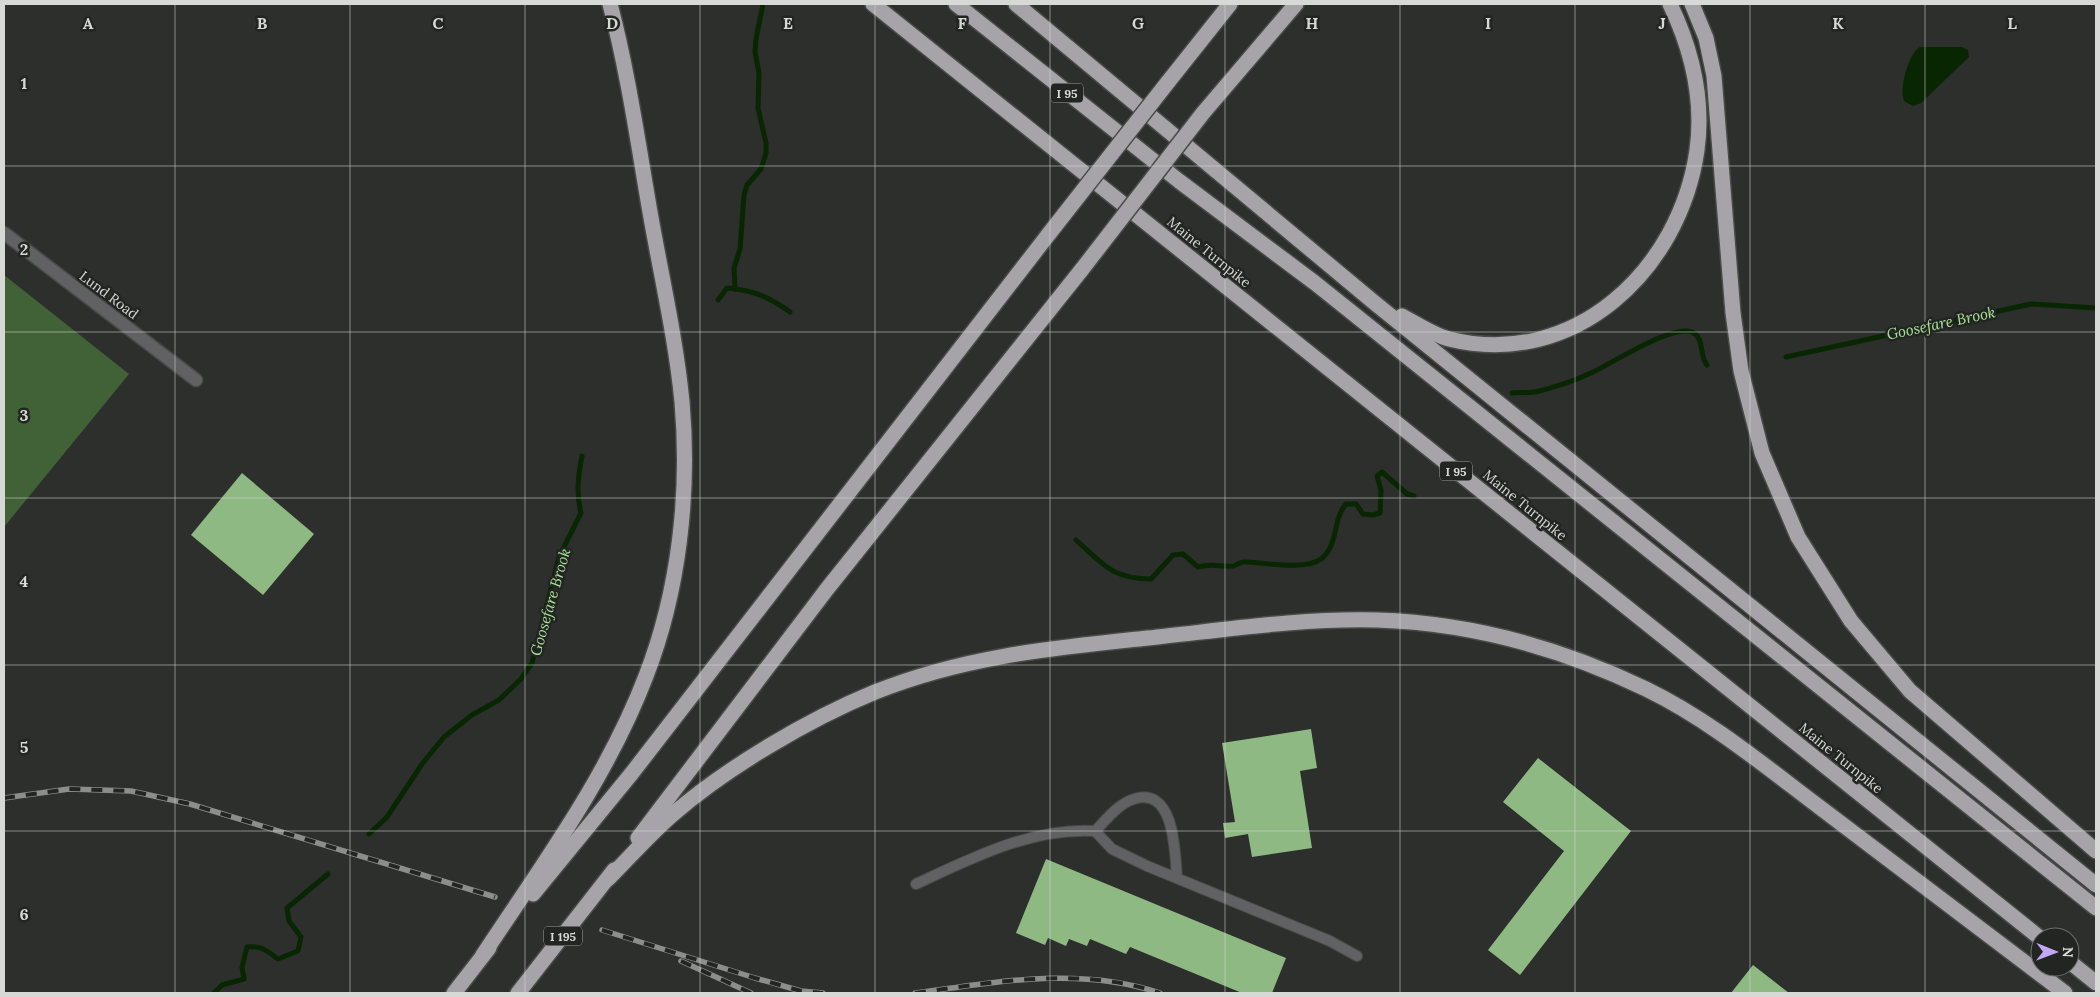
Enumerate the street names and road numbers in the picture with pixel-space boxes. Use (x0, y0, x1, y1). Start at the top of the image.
road number: I 95 (1051, 84, 1083, 102)
street label: Maine Turnpike (1163, 213, 1255, 292)
street label: Lund Road (76, 267, 142, 323)
road number: I 95 (1440, 462, 1472, 481)
street label: Maine Turnpike (1479, 466, 1571, 545)
street label: Maine Turnpike (1795, 719, 1887, 798)
road number: I 195 (544, 926, 582, 946)

